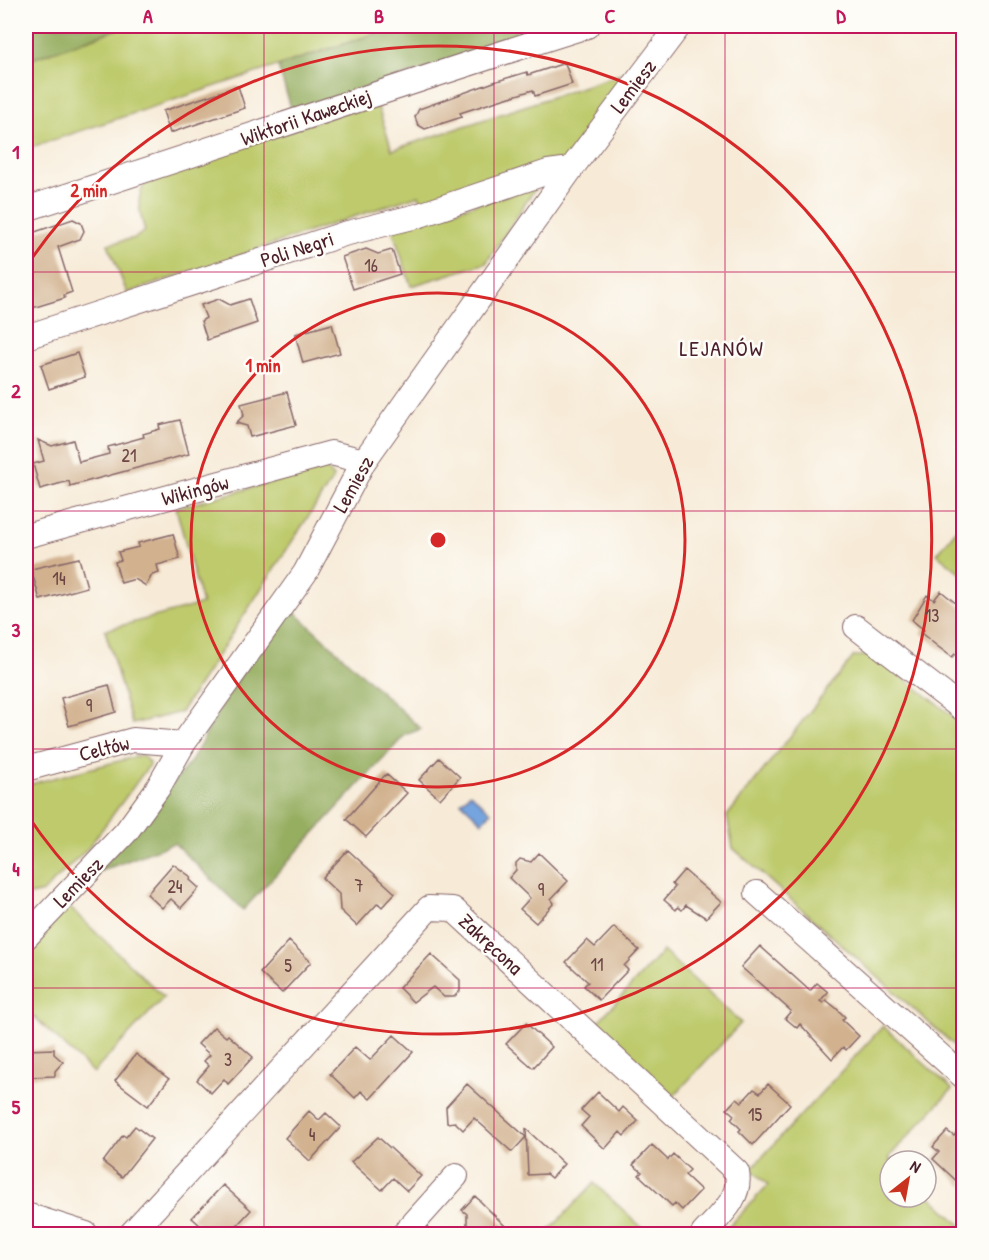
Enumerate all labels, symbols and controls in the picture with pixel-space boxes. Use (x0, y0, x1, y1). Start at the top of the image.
text: A (143, 2, 153, 29)
text: B (374, 2, 384, 29)
text: C (605, 2, 616, 29)
text: D (836, 2, 846, 29)
street label: Lemiesz (603, 53, 663, 119)
street label: Wiktorii Kaweckiej (237, 81, 375, 153)
text: 1 (12, 138, 20, 165)
text: 2 min (71, 178, 107, 203)
street label: Poli Negri (257, 224, 337, 274)
house number: 16 (364, 253, 378, 278)
district label: LEJANÓW (680, 333, 764, 363)
text: 1 min (245, 353, 281, 378)
text: 2 (11, 377, 21, 404)
house number: 21 (122, 443, 136, 468)
street label: Lemiesz (326, 450, 380, 518)
street label: Wikingów (158, 467, 232, 513)
centre of rings (428, 530, 448, 550)
house number: 14 (52, 566, 66, 591)
house number: 13 (925, 603, 939, 628)
text: 3 (12, 616, 21, 643)
house number: 9 (86, 693, 93, 718)
street label: Celtów (76, 728, 132, 768)
street label: Lemiesz (47, 850, 109, 914)
text: 4 (12, 855, 20, 882)
house number: 7 (355, 873, 364, 898)
house number: 24 (167, 874, 183, 899)
house number: 9 (538, 877, 545, 902)
street label: Zakręcona (452, 907, 530, 981)
house number: 11 (590, 952, 604, 977)
house number: 5 (284, 953, 292, 978)
house number: 3 (224, 1047, 232, 1072)
text: 5 (12, 1093, 21, 1120)
house number: 15 (748, 1102, 762, 1127)
house number: 4 (309, 1122, 316, 1147)
north arrow (878, 1149, 938, 1209)
text: N (906, 1155, 925, 1178)

